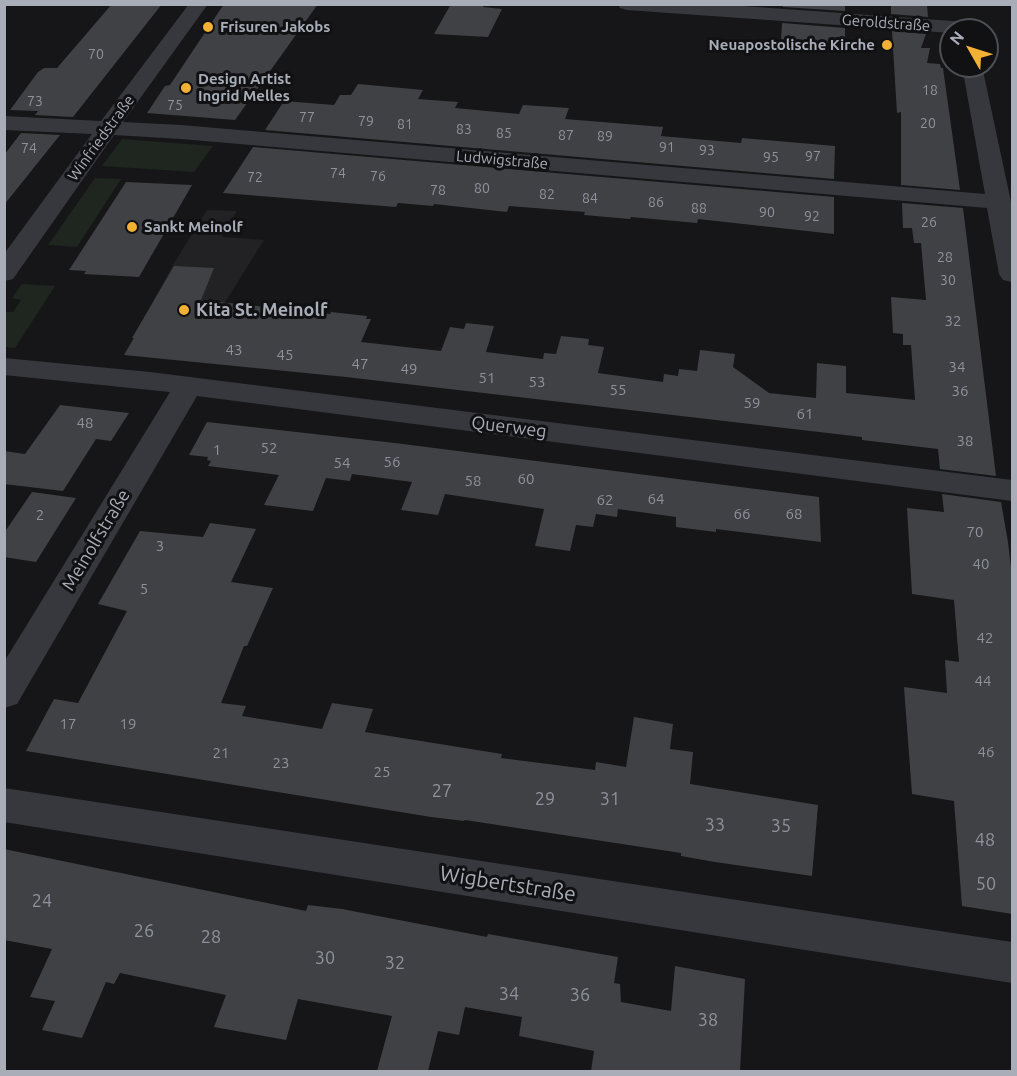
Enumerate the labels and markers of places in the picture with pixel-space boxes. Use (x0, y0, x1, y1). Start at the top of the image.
place label: Frisuren Jakobs (220, 18, 330, 36)
marker: Frisuren Jakobs (201, 20, 215, 34)
place label: Neuapostolische Kirche (709, 36, 875, 54)
marker: Neuapostolische Kirche (880, 38, 894, 52)
place label: Design Artist Ingrid Melles (198, 70, 291, 105)
marker: Design Artist Ingrid Melles (179, 81, 193, 95)
place label: Sankt Meinolf (144, 218, 243, 236)
marker: Sankt Meinolf (125, 220, 139, 234)
place label: Kita St. Meinolf (196, 299, 327, 321)
marker: Kita St. Meinolf (177, 303, 191, 317)

